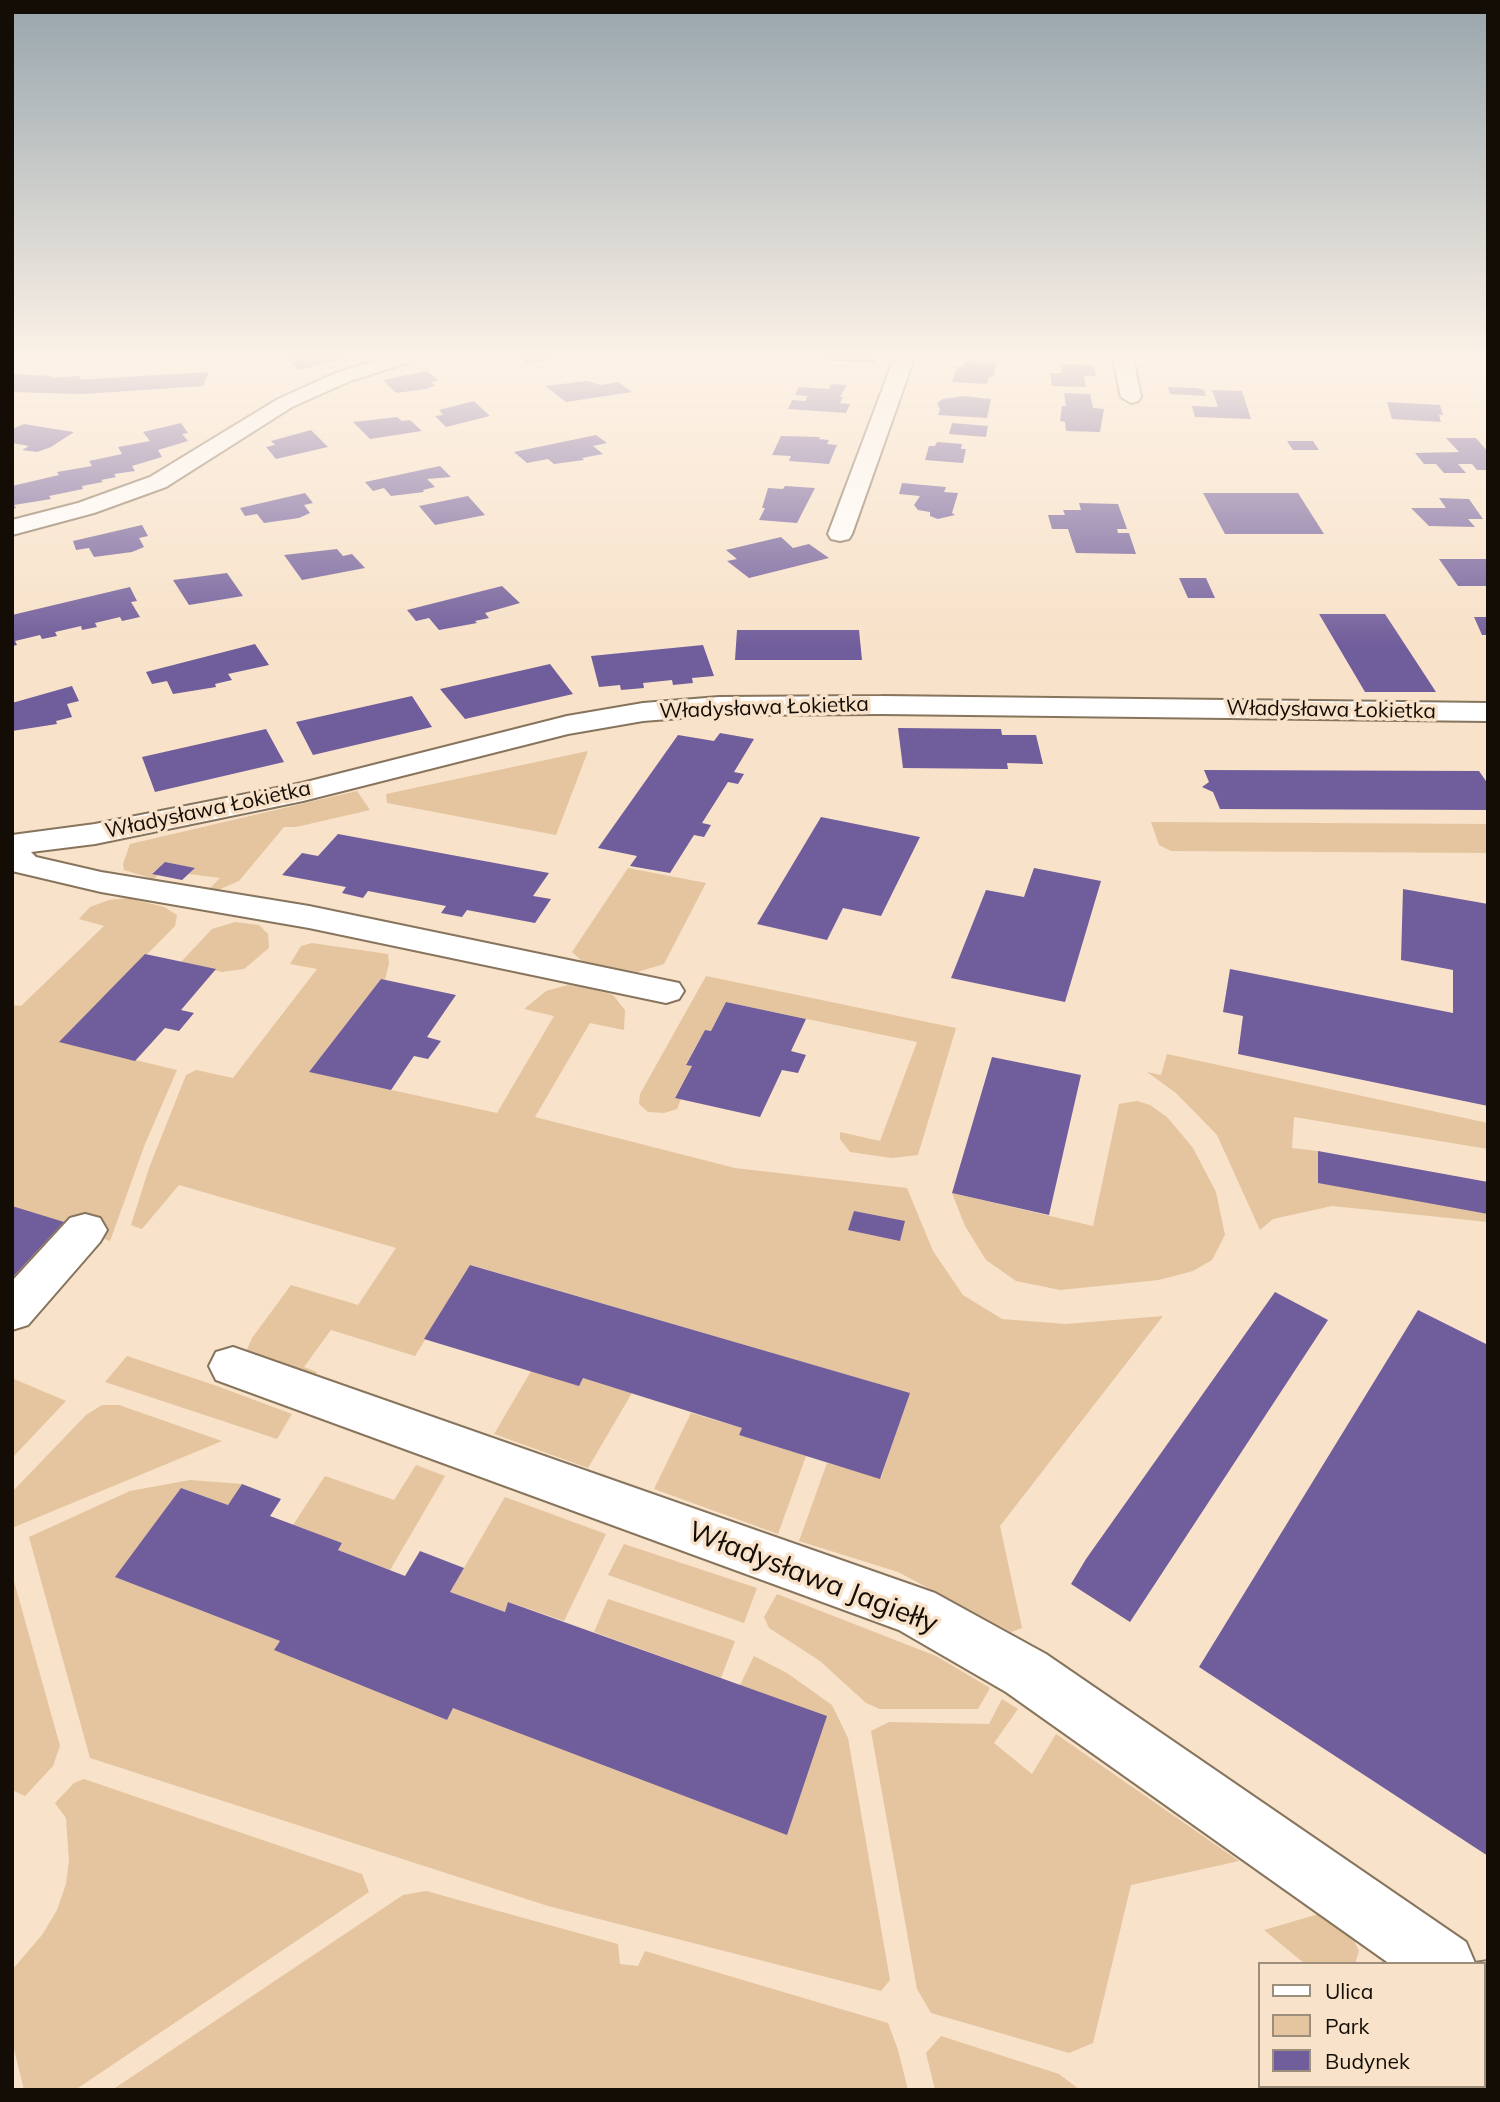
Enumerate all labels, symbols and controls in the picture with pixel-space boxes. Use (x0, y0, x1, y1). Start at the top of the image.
street label: Władysława Łokietka (659, 692, 869, 724)
street label: Władysława Łokietka (1226, 696, 1436, 724)
street label: Władysława Łokietka (103, 776, 313, 844)
street label: Władysława Jagiełły (684, 1515, 942, 1641)
legend (1258, 1962, 1486, 2088)
text: Ulica (1325, 1978, 1373, 2004)
text: Park (1325, 2013, 1369, 2039)
text: Budynek (1325, 2048, 1410, 2074)

